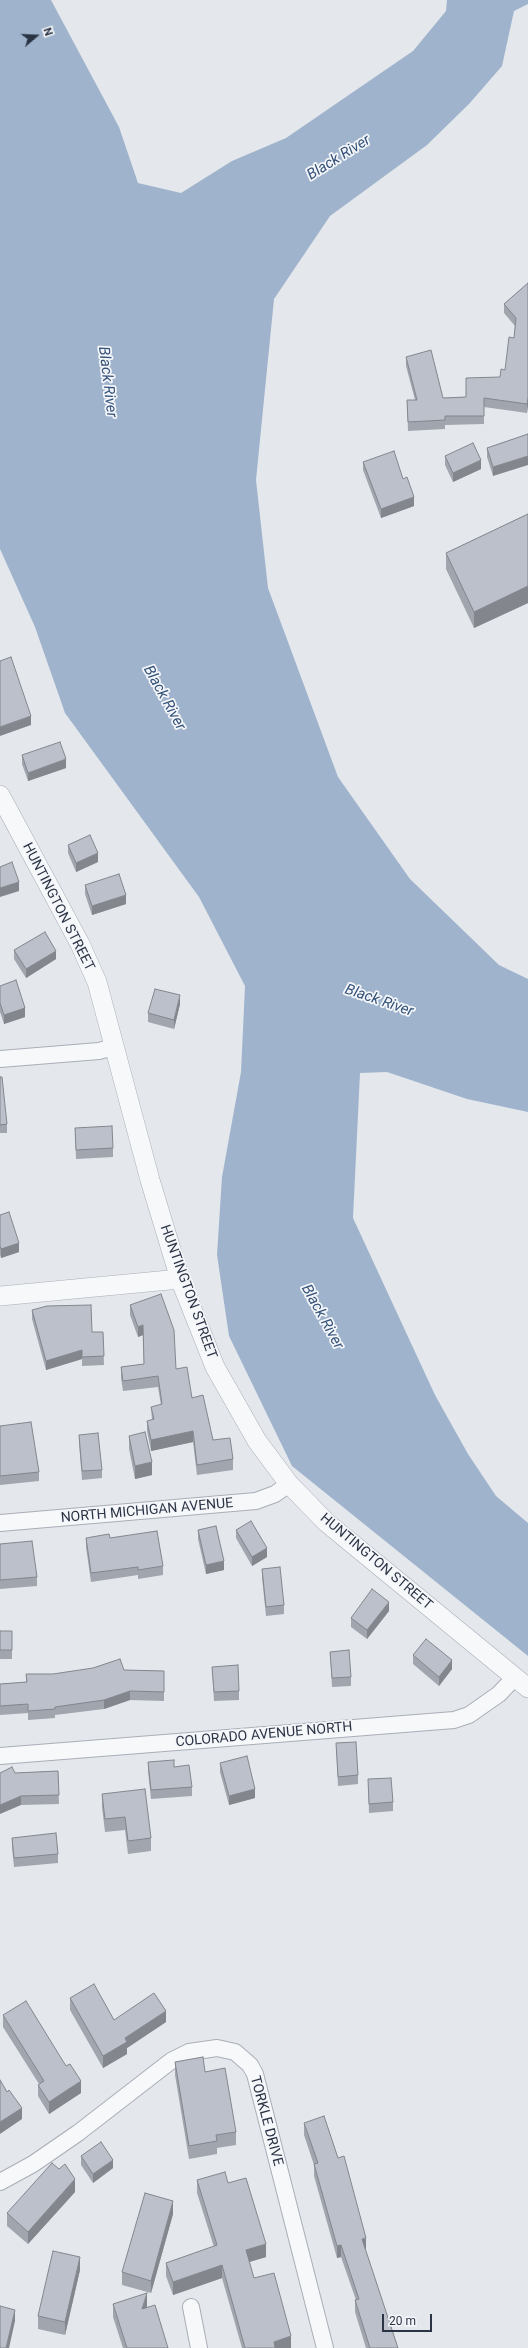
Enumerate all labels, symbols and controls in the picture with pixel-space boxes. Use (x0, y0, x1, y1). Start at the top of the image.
north arrow (16, 16, 56, 56)
text: N (40, 26, 55, 38)
water label: Black River (304, 131, 374, 185)
water label: Black River (94, 346, 120, 418)
water label: Black River (139, 662, 189, 734)
street label: HUNTINGTON STREET (18, 840, 98, 974)
water label: Black River (342, 981, 416, 1021)
street label: HUNTINGTON STREET (156, 1223, 220, 1361)
water label: Black River (297, 1281, 347, 1353)
street label: NORTH MICHIGAN AVENUE (60, 1495, 234, 1527)
street label: HUNTINGTON STREET (316, 1510, 436, 1614)
street label: COLORADO AVENUE NORTH (175, 1719, 353, 1751)
street label: TORKLE DRIVE (246, 2074, 286, 2168)
scale bar (384, 2306, 434, 2332)
text: 20 m (389, 2314, 416, 2328)

